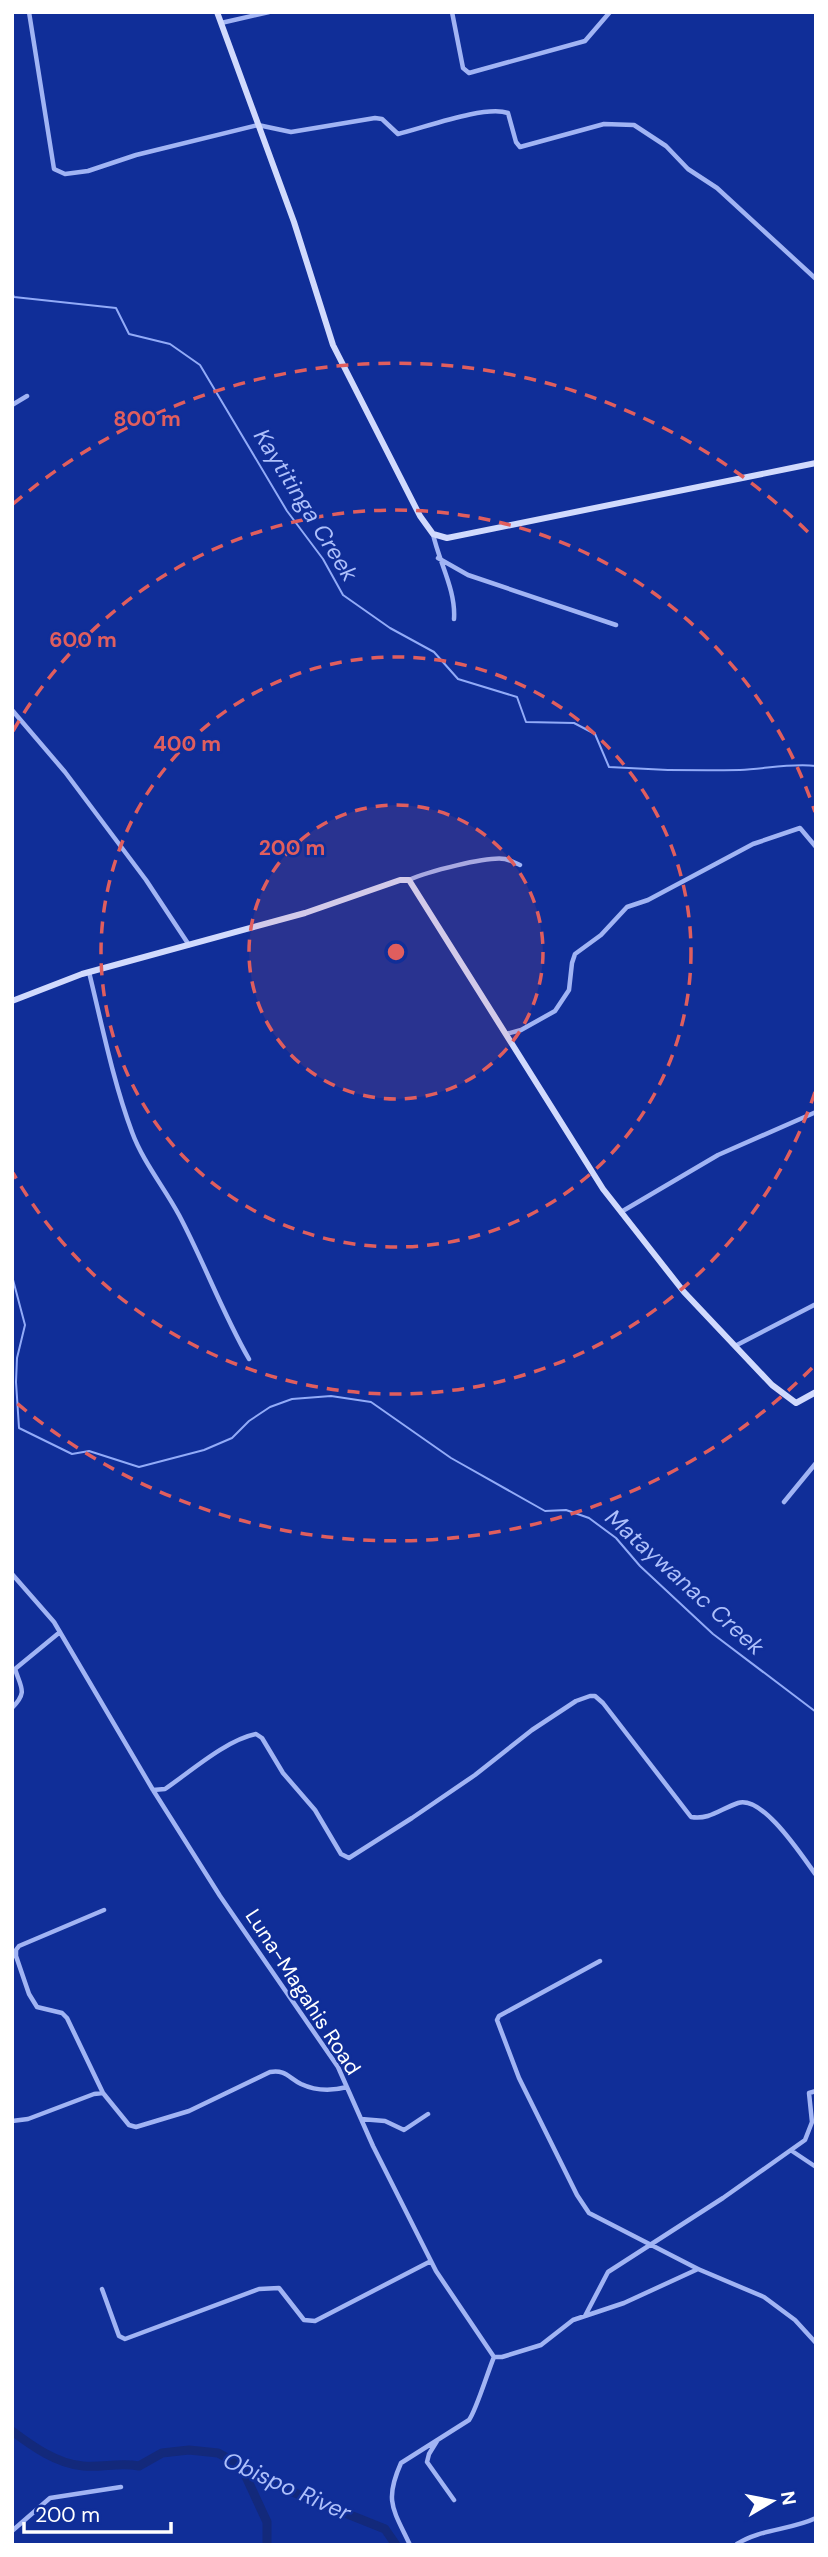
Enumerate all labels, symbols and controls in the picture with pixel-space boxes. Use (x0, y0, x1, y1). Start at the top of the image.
text: 800 m (113, 405, 181, 433)
water label: Kaytitinga Creek (247, 423, 365, 587)
text: 600 m (49, 626, 117, 654)
text: 400 m (153, 730, 221, 758)
text: 200 m (259, 834, 325, 862)
centre of rings (384, 940, 408, 964)
water label: Mataywanac Creek (599, 1502, 771, 1662)
street label: Luna-Magahis Road (239, 1904, 367, 2080)
water label: Obispo River (218, 2444, 357, 2528)
north arrow (737, 2466, 807, 2536)
text: N (775, 2489, 802, 2507)
scale bar (24, 2490, 172, 2534)
text: 200 m (35, 2501, 100, 2529)

